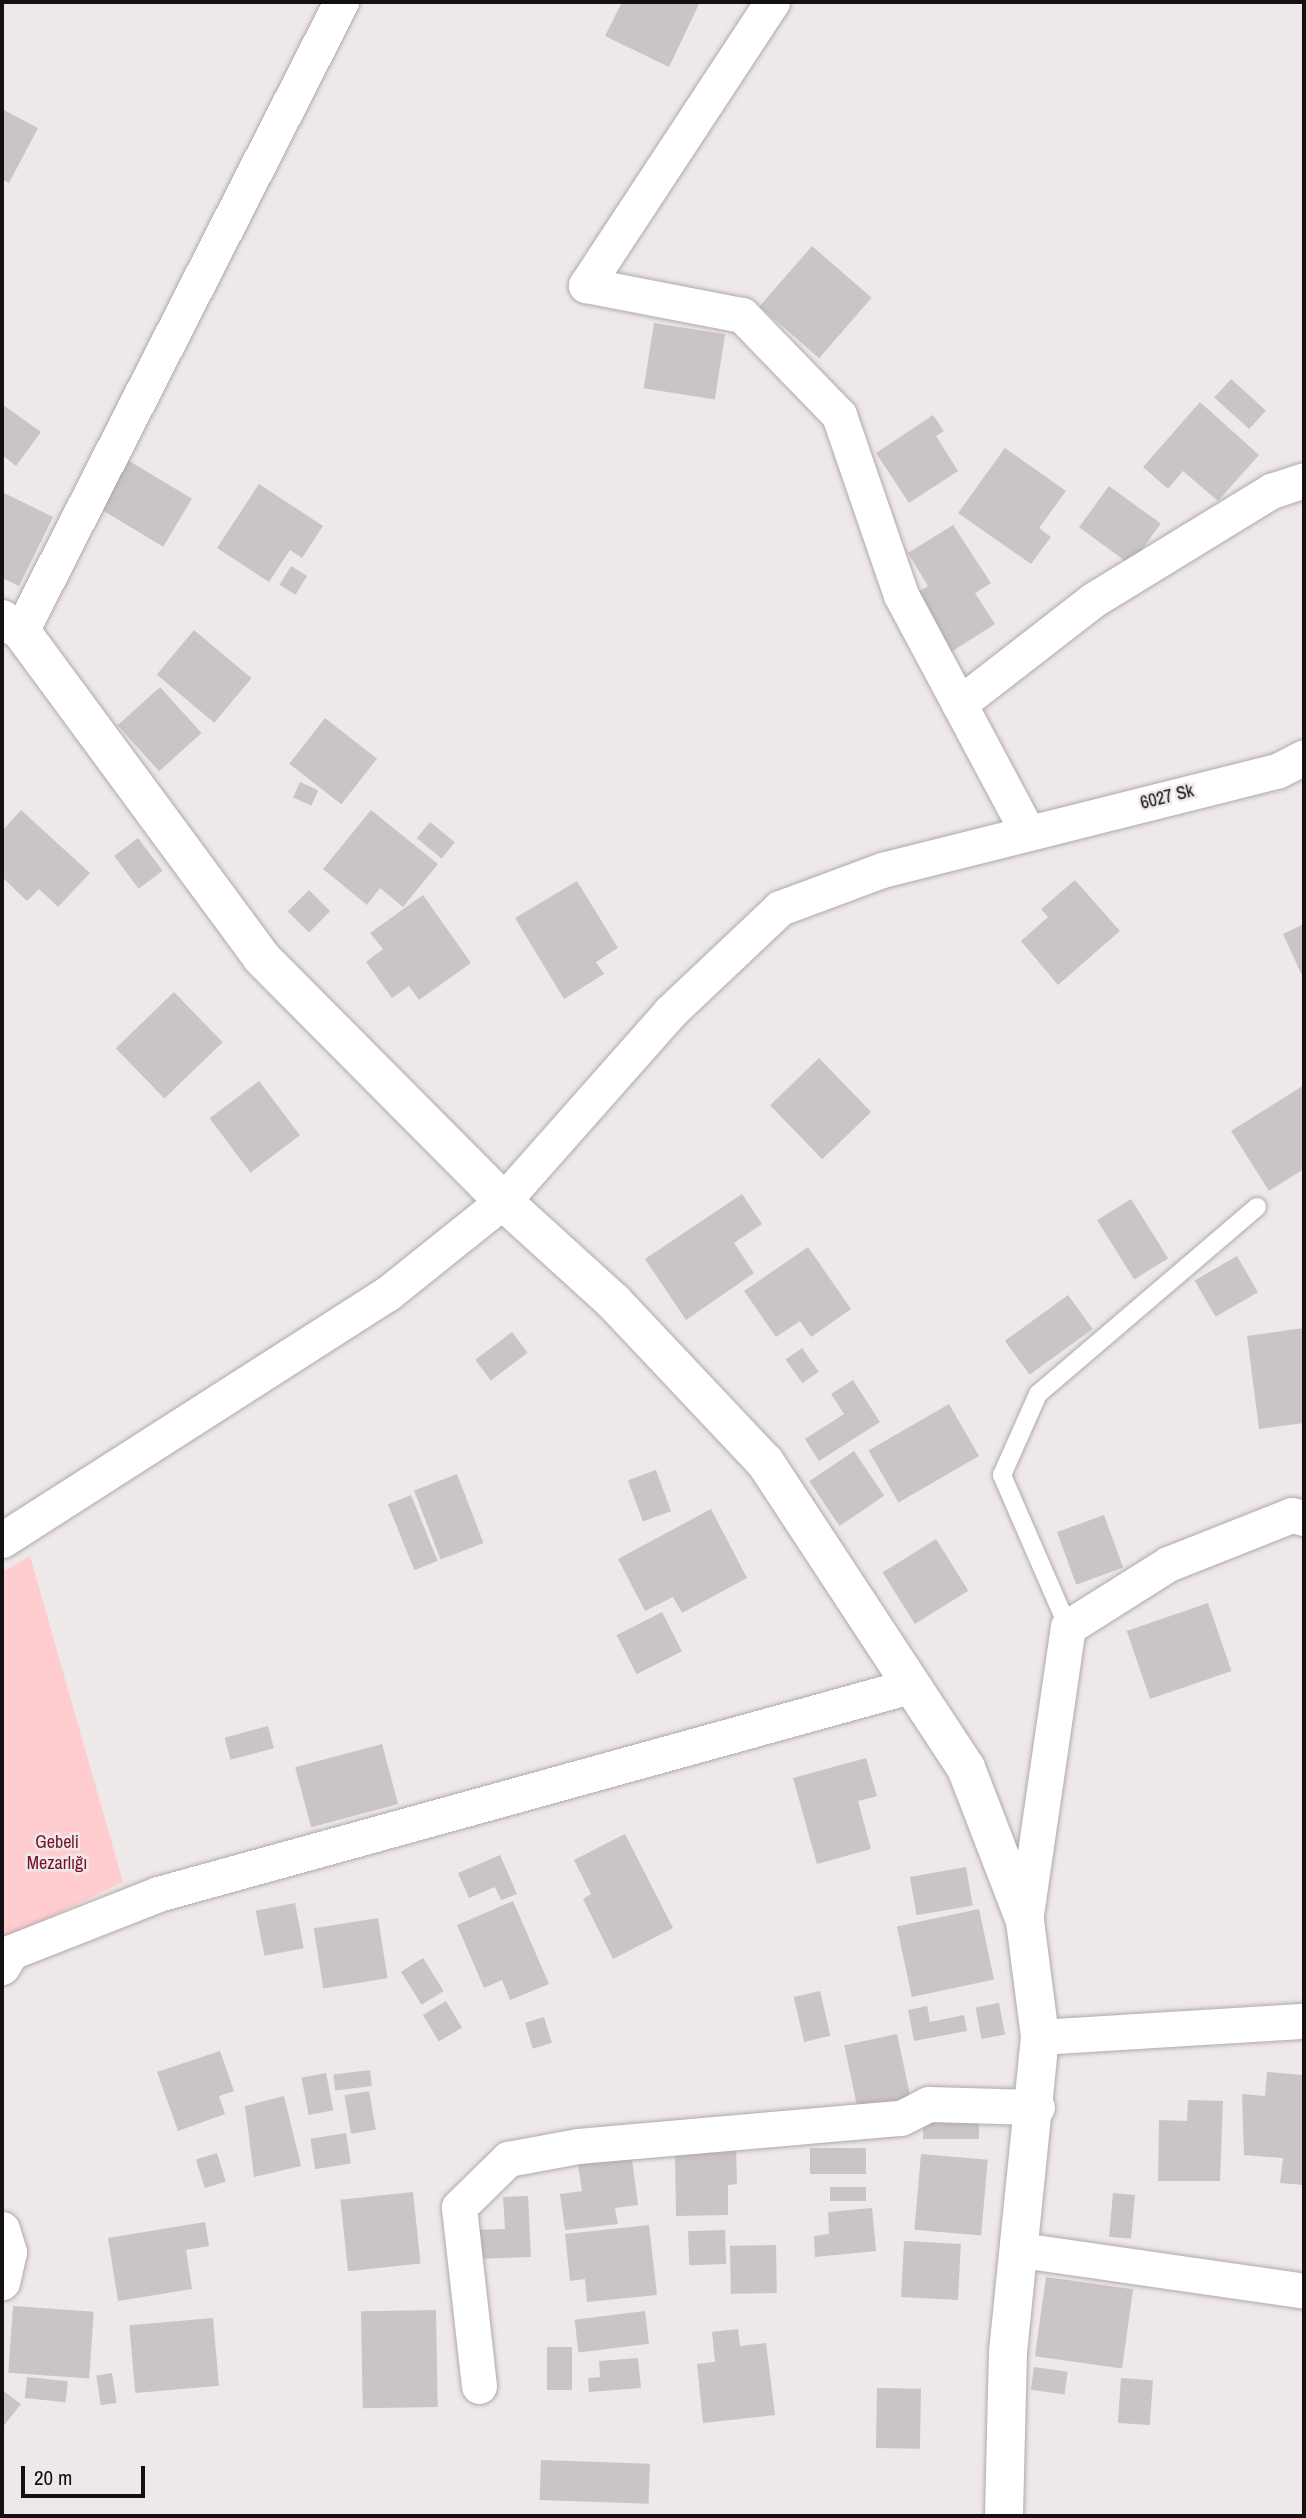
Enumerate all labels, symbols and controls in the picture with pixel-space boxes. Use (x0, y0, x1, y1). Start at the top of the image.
street label: 6027 Sk (1138, 780, 1196, 814)
park label: Gebeli Mezarlığı (27, 1832, 87, 1874)
scale bar (24, 2452, 149, 2496)
text: 20 m (34, 2463, 72, 2492)

